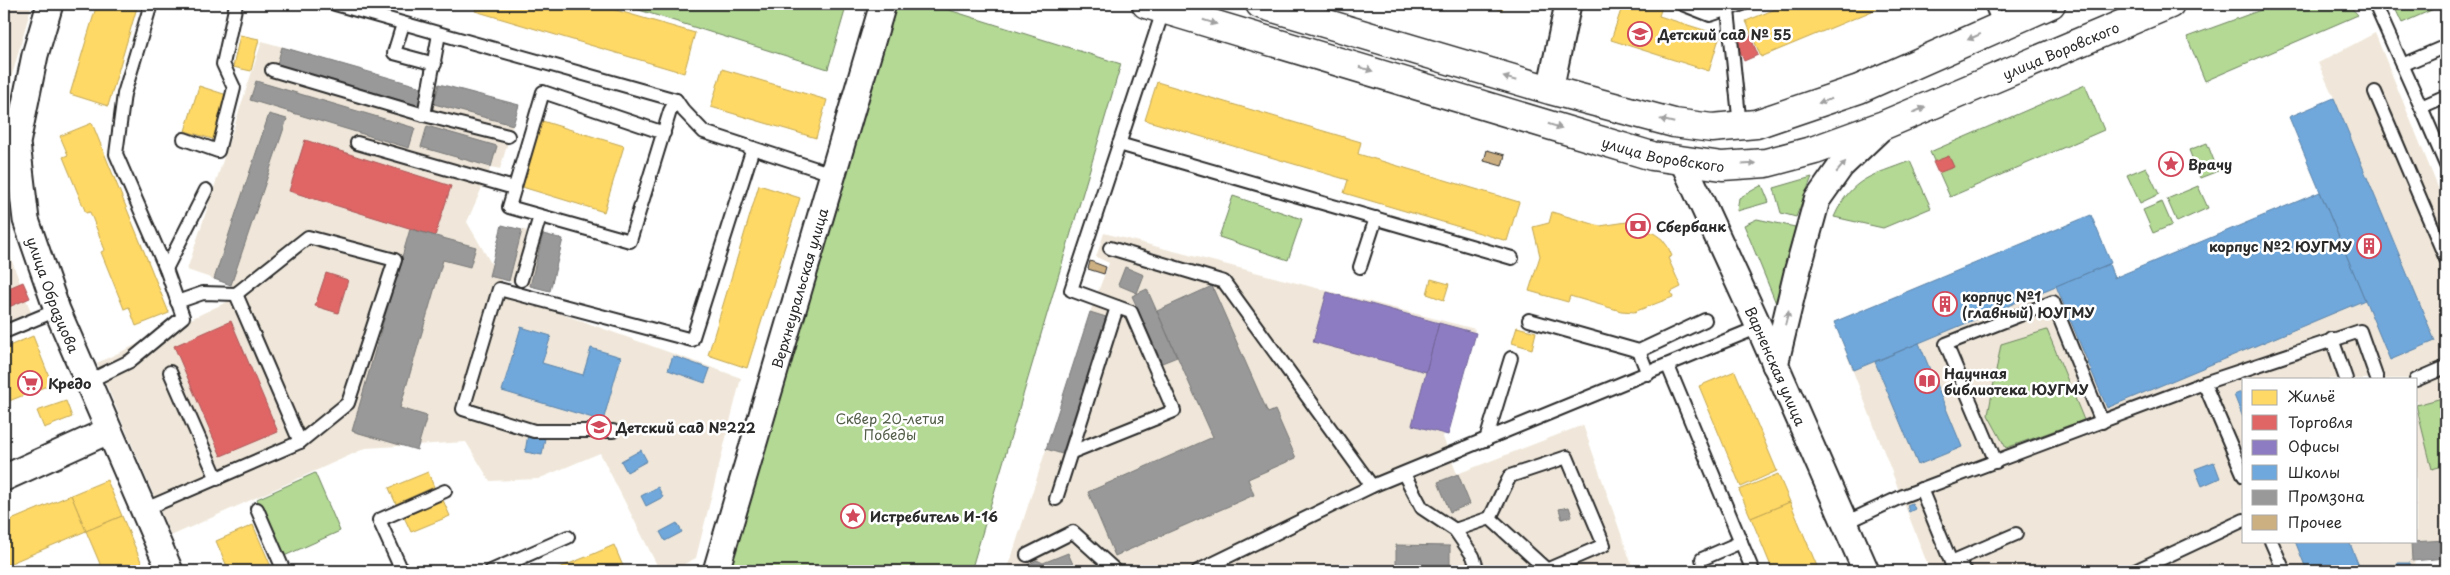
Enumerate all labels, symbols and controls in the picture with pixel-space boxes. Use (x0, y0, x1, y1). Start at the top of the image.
street label: улица Воровского (1999, 16, 2122, 84)
one-way arrow (1203, 19, 1218, 27)
school or university icon: Детский сад № 55 (1627, 21, 1653, 47)
place label: Детский сад № 55 (1657, 24, 1791, 45)
one-way arrow (1967, 34, 1981, 42)
one-way arrow (1359, 66, 1374, 74)
one-way arrow (1502, 74, 1517, 82)
one-way arrow (1817, 98, 1832, 105)
one-way arrow (1912, 106, 1926, 114)
one-way arrow (1659, 117, 1674, 125)
one-way arrow (1548, 123, 1563, 131)
street label: улица Воровского (1599, 131, 1726, 177)
place icon: Врачу (2158, 151, 2184, 177)
place label: Врачу (2188, 154, 2232, 175)
one-way arrow (1741, 160, 1757, 168)
one-way arrow (1835, 162, 1847, 174)
street label: Верхнеуральская улица (766, 205, 833, 371)
bank icon: Сбербанк (1625, 213, 1651, 239)
place label: Сбербанк (1656, 216, 1726, 237)
building icon: корпус №2 ЮУГМУ (2356, 233, 2382, 259)
street label: улица Образцова (22, 234, 85, 356)
place label: корпус №2 ЮУГМУ (2209, 236, 2353, 257)
place label: корпус №1 (главный) ЮУГМУ (1962, 286, 2095, 323)
building icon: корпус №1 (главный) ЮУГМУ (1932, 291, 1958, 317)
street label: Варненская улица (1740, 303, 1811, 429)
one-way arrow (1783, 311, 1791, 326)
place label: Научная библиотека ЮУГМУ (1944, 363, 2089, 400)
library icon: Научная библиотека ЮУГМУ (1914, 368, 1940, 394)
supermarket icon: Кредо (17, 370, 43, 396)
place label: Кредо (48, 373, 91, 394)
legend (2242, 378, 2418, 542)
text: Жильё (2287, 384, 2335, 407)
park label: Сквер 20-летия Победы (836, 408, 944, 445)
text: Торговля (2288, 410, 2353, 433)
school or university icon: Детский сад №222 (586, 414, 612, 440)
place label: Детский сад №222 (615, 417, 756, 438)
text: Офисы (2288, 434, 2340, 457)
text: Школы (2288, 460, 2340, 483)
text: Промзона (2288, 484, 2365, 507)
place icon: Истребитель И-16 (840, 503, 866, 529)
place label: Истребитель И-16 (870, 506, 998, 527)
text: Прочее (2288, 510, 2342, 533)

